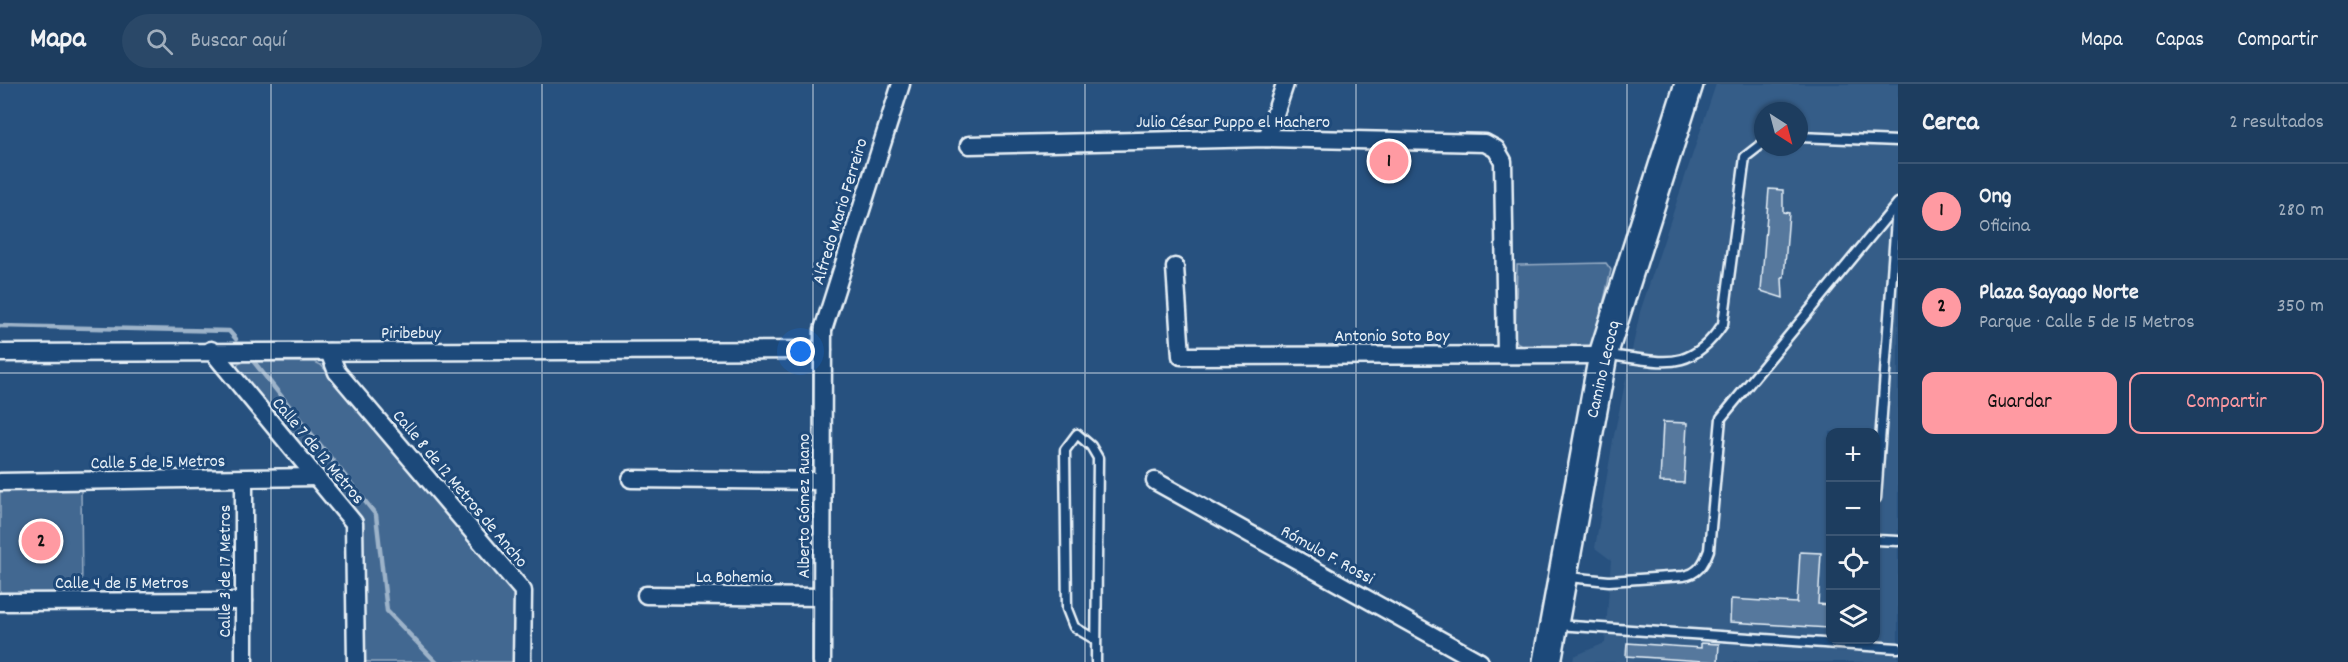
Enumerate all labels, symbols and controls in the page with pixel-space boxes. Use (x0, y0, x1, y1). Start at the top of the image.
search box (122, 14, 542, 68)
text: Mapa (30, 21, 86, 61)
icon: search (143, 25, 176, 58)
text: Buscar aquí (191, 26, 286, 57)
text: Mapa (2081, 26, 2123, 56)
text: Capas (2156, 26, 2204, 56)
text: Compartir (2237, 26, 2318, 56)
north arrow (1754, 102, 1808, 156)
text: Cerca (1922, 105, 1979, 142)
text: 2 resultados (2229, 109, 2324, 137)
street label: Julio César Puppo el Hachero (1136, 111, 1330, 136)
street label: Alfredo Mario Ferreiro (807, 135, 876, 288)
pin: 1 (1370, 138, 1408, 184)
text: Ong (1979, 182, 2011, 213)
text: 1 (1939, 197, 1944, 225)
text: 280 m (2278, 197, 2324, 225)
text: Oficina (1979, 213, 2030, 241)
text: Plaza Sayago Norte (1979, 278, 2139, 309)
text: 2 (1937, 293, 1946, 321)
text: 350 m (2277, 293, 2324, 321)
text: Parque · Calle 5 de 15 Metros (1979, 309, 2195, 337)
street label: Camino Lecocq (1581, 318, 1628, 421)
street label: Piribebuy (381, 322, 442, 347)
street label: Antonio Soto Boy (1334, 325, 1450, 350)
your location (786, 337, 815, 366)
button: Guardar (1922, 372, 2117, 434)
button: Compartir (2129, 372, 2324, 434)
street label: Calle 7 de 12 Metros (265, 393, 369, 510)
street label: Calle 8 de 12 Metros de Ancho (385, 405, 533, 574)
map controls (1826, 428, 1880, 644)
button: + (1826, 428, 1880, 482)
street label: Alberto Gómez Ruano (793, 434, 818, 578)
street label: Calle 5 de 15 Metros (90, 450, 226, 477)
button: − (1826, 482, 1880, 536)
street label: Calle 3 de 17 Metros (214, 505, 239, 637)
pin: 2 (22, 518, 60, 564)
street label: Rómulo F. Rossi (1275, 520, 1378, 592)
button: locate (1826, 536, 1880, 590)
street label: La Bohemia (696, 566, 773, 591)
street label: Calle 4 de 15 Metros (55, 572, 189, 597)
button: layers (1826, 590, 1880, 644)

